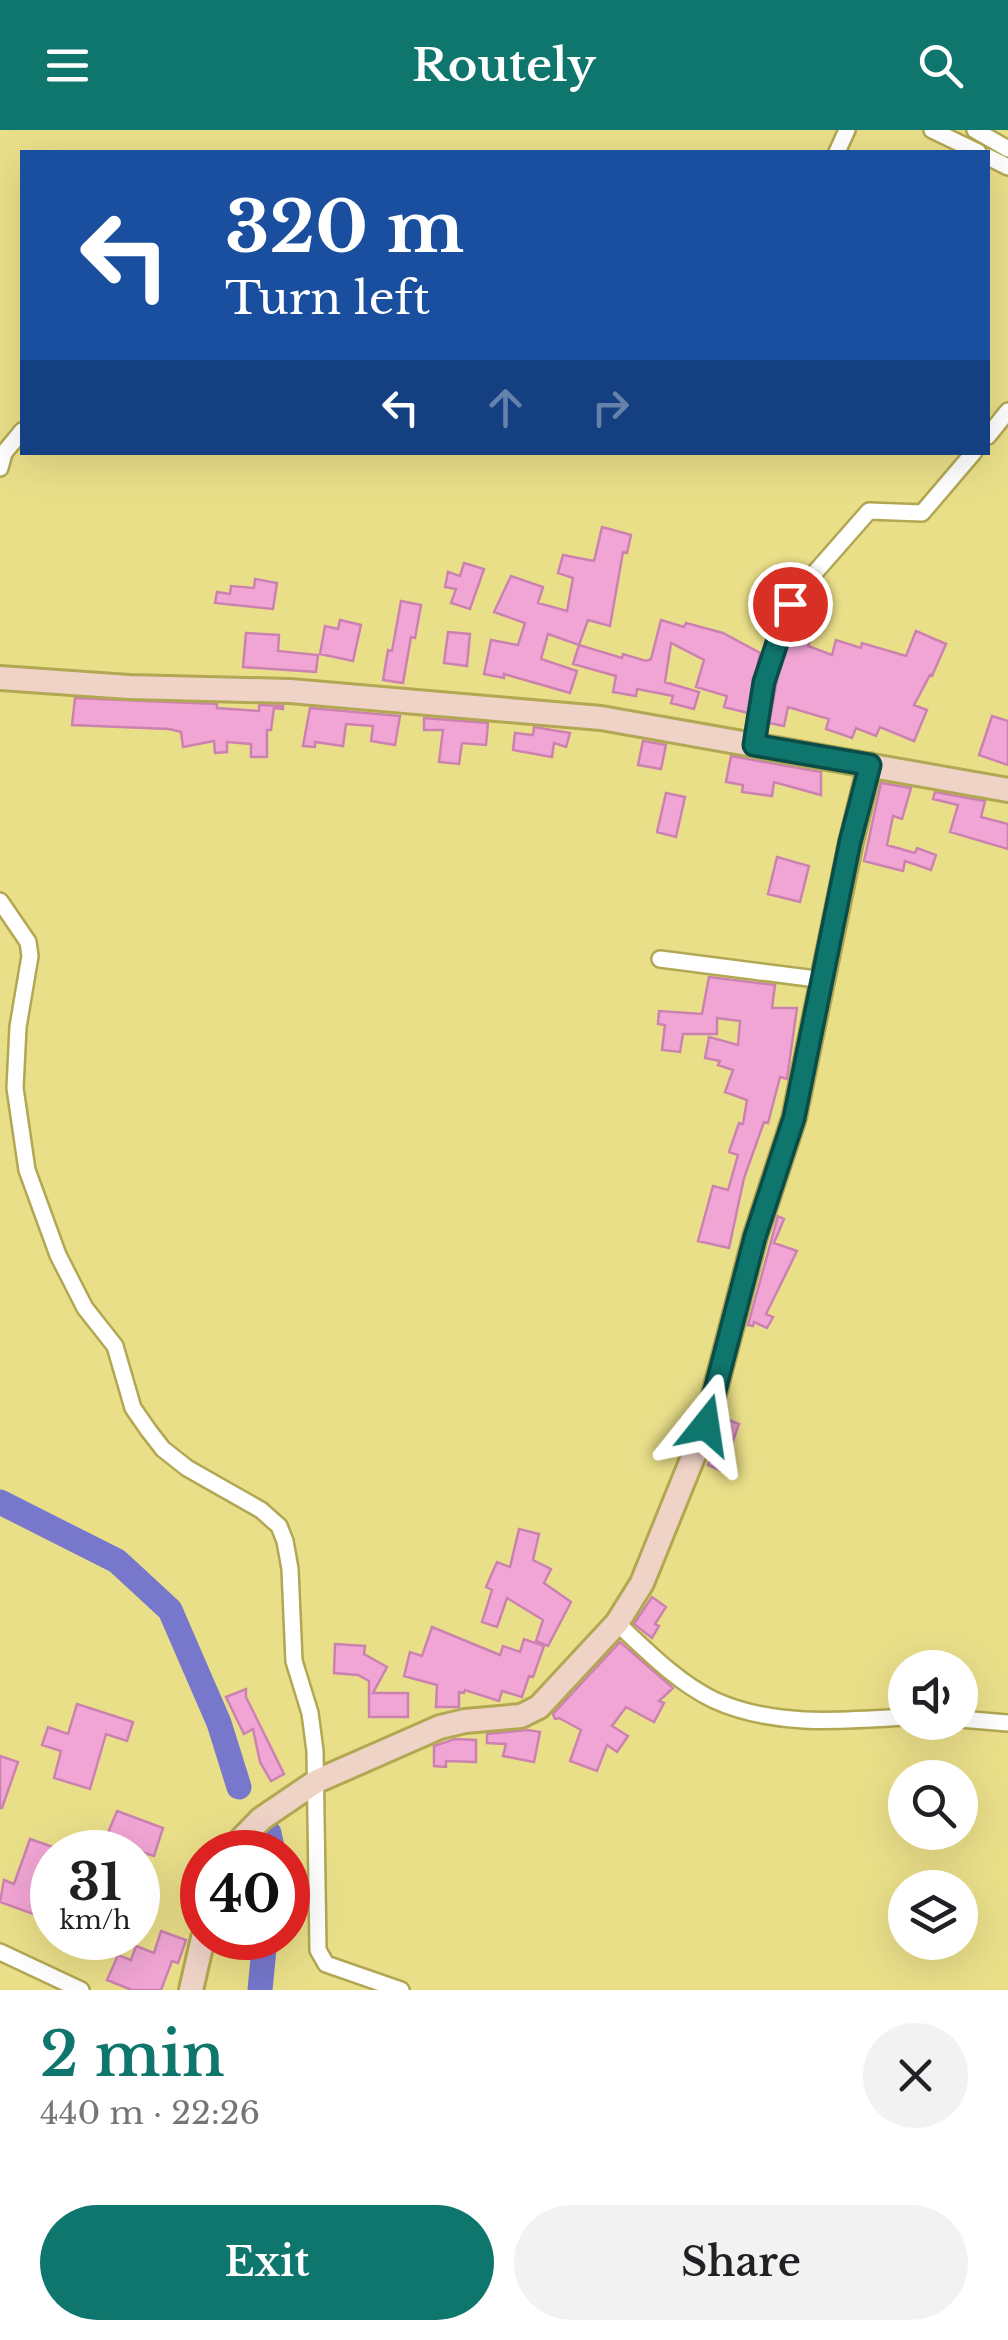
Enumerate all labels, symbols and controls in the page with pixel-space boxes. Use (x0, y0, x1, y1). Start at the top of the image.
text: Routely (412, 37, 596, 93)
icon: menu (40, 38, 95, 93)
icon: search (913, 38, 968, 93)
text: 320 m (225, 184, 464, 271)
icon: left (60, 190, 190, 320)
text: Turn left (225, 270, 430, 326)
icon: left (373, 380, 428, 435)
icon: ahead (478, 380, 533, 435)
icon: right (583, 380, 638, 435)
pin (748, 562, 833, 647)
icon: arrive (763, 577, 818, 632)
position arrow (654, 1373, 758, 1477)
map controls (888, 1650, 978, 1960)
button: sound (888, 1650, 978, 1740)
button: search (888, 1760, 978, 1850)
speed limit sign: 40 (180, 1830, 310, 1960)
text: 31 (68, 1851, 122, 1914)
button: layers (888, 1870, 978, 1960)
text: km/h (60, 1905, 130, 1936)
text: 2 min (40, 2018, 225, 2092)
button: close (863, 2023, 968, 2128)
text: 440 m · 22:26 (40, 2093, 260, 2133)
button: Exit (40, 2205, 494, 2320)
button: Share (514, 2205, 968, 2320)

